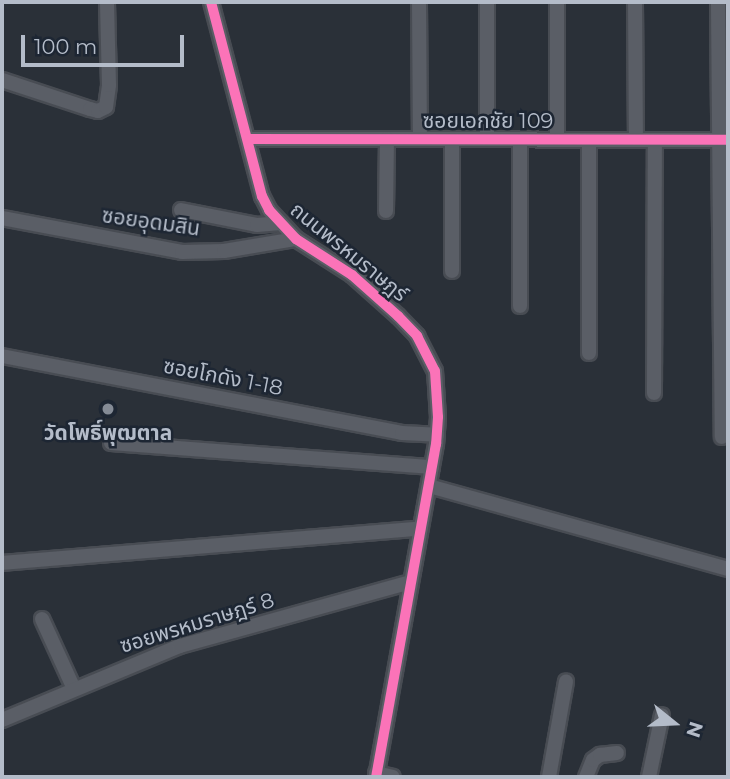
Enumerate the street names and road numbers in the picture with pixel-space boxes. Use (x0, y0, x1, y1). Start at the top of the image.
street label: ซอยเอกชัย 109 (423, 108, 553, 134)
street label: ถนนพรหมราษฎร์ (285, 197, 413, 307)
street label: ซอยอุดมสิน (100, 203, 202, 241)
street label: ซอยโกดัง 1-18 (161, 353, 285, 401)
street label: ซอยพรหมราษฎร์ 8 (117, 588, 277, 658)

